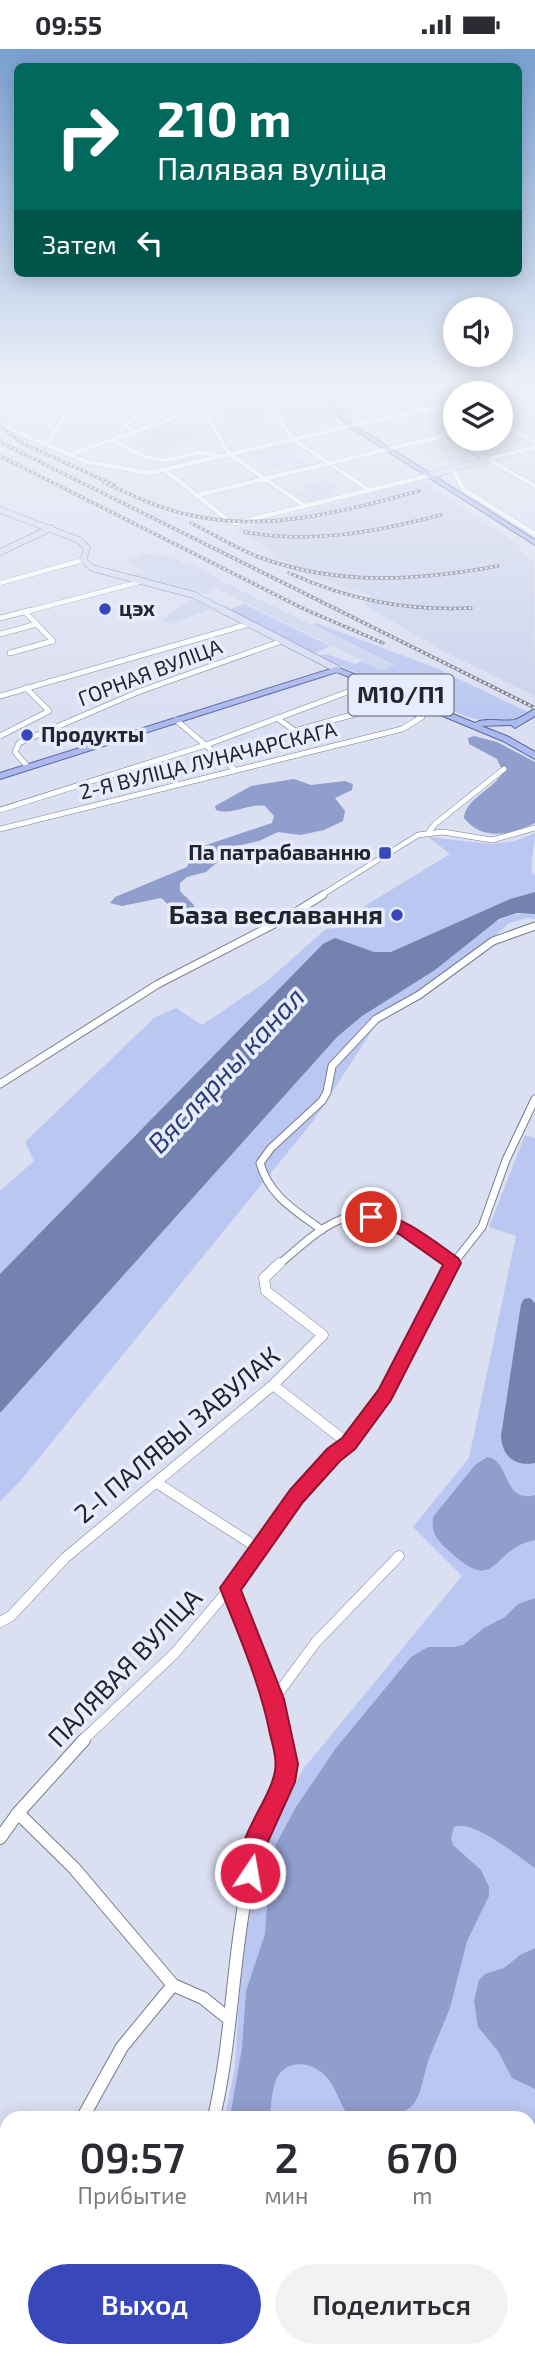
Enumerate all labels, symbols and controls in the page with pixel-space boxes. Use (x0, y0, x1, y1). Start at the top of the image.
text: 09:55 (35, 9, 102, 40)
text: 210 m (157, 88, 291, 147)
icon: right (42, 91, 133, 182)
text: Палявая вуліца (157, 148, 388, 186)
icon: left (131, 224, 169, 262)
text: Затем (42, 228, 117, 259)
map controls (443, 297, 513, 451)
button: sound (443, 297, 513, 367)
button: layers (443, 381, 513, 451)
place label: цэх (119, 595, 155, 620)
marker: цэх (97, 601, 113, 617)
street label: ГОРНАЯ ВУЛІЦА (74, 633, 225, 711)
road number: М10/П1 (348, 675, 453, 715)
street label: 2-Я ВУЛІЦА ЛУНАЧАРСКАГА (76, 715, 339, 804)
place label: Продукты (41, 721, 144, 746)
marker: Продукты (19, 727, 35, 743)
place label: Па патрабаванню (188, 839, 371, 864)
marker: Па патрабаванню (377, 845, 393, 861)
place label: База веславання (169, 898, 383, 929)
marker: База веславання (389, 907, 405, 923)
water label: Вяслярны канал (140, 979, 311, 1159)
pin (341, 1187, 401, 1247)
icon: arrive (352, 1198, 390, 1236)
street label: 2-І ПАЛЯВЫ ЗАВУЛАК (67, 1339, 285, 1529)
street label: ПАЛЯВАЯ ВУЛІЦА (41, 1581, 207, 1753)
position arrow (213, 1836, 287, 1910)
text: 09:57 (79, 2131, 185, 2181)
text: 2 (274, 2131, 298, 2181)
text: 670 (386, 2131, 458, 2181)
text: Прибытие (78, 2181, 187, 2209)
text: мин (264, 2181, 309, 2209)
text: m (412, 2181, 432, 2209)
button: Выход (28, 2264, 261, 2344)
button: Поделиться (275, 2264, 508, 2344)

